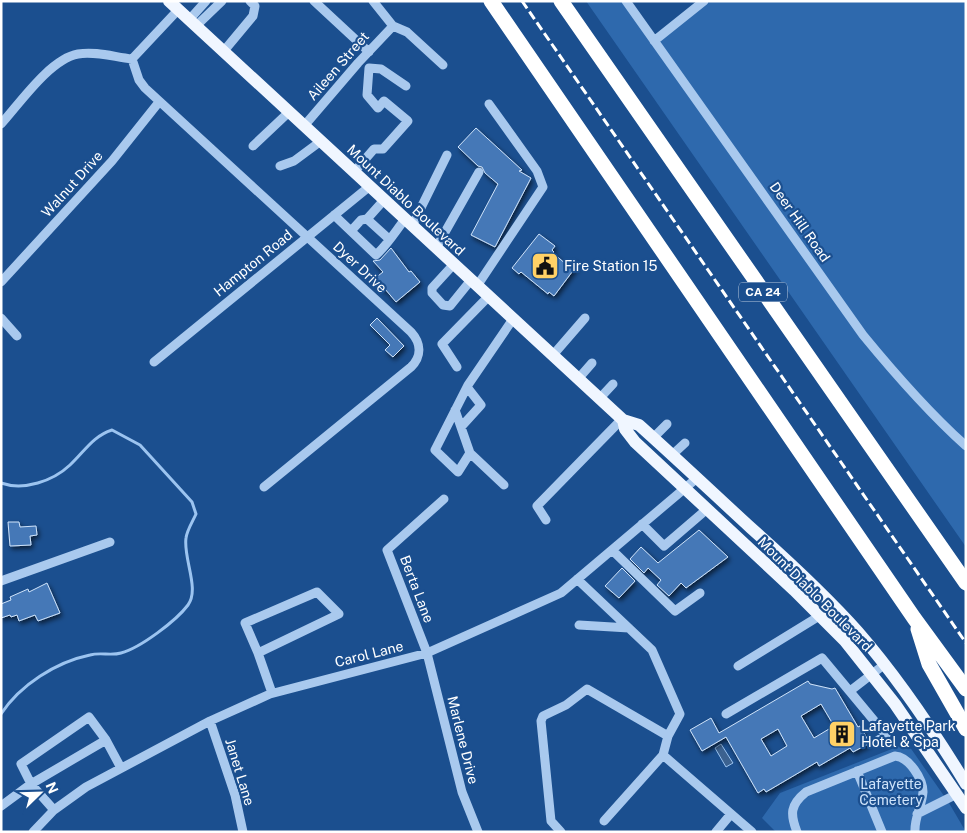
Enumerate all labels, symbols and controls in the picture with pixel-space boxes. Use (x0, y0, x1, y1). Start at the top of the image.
street label: Aileen Street (304, 28, 372, 104)
street label: Mount Diablo Boulevard (344, 141, 468, 259)
street label: Walnut Drive (38, 148, 106, 220)
street label: Deer Hill Road (767, 179, 833, 265)
street label: Hampton Road (211, 226, 295, 300)
street label: Dyer Drive (330, 238, 390, 296)
public building icon: Fire Station 15 (530, 251, 560, 281)
place label: Fire Station 15 (564, 258, 657, 274)
road number: CA 24 (739, 282, 787, 302)
street label: Mount Diablo Boulevard (755, 534, 875, 654)
street label: Berta Lane (397, 553, 437, 625)
street label: Carol Lane (333, 638, 405, 670)
street label: Marlene Drive (444, 694, 482, 786)
place label: Lafayette Park Hotel & Spa (861, 718, 956, 750)
building icon: Lafayette Park Hotel & Spa (827, 719, 857, 749)
street label: Janet Lane (222, 737, 258, 808)
north arrow (15, 768, 65, 818)
park label: Lafayette Cemetery (859, 776, 923, 808)
text: N (42, 780, 61, 796)

